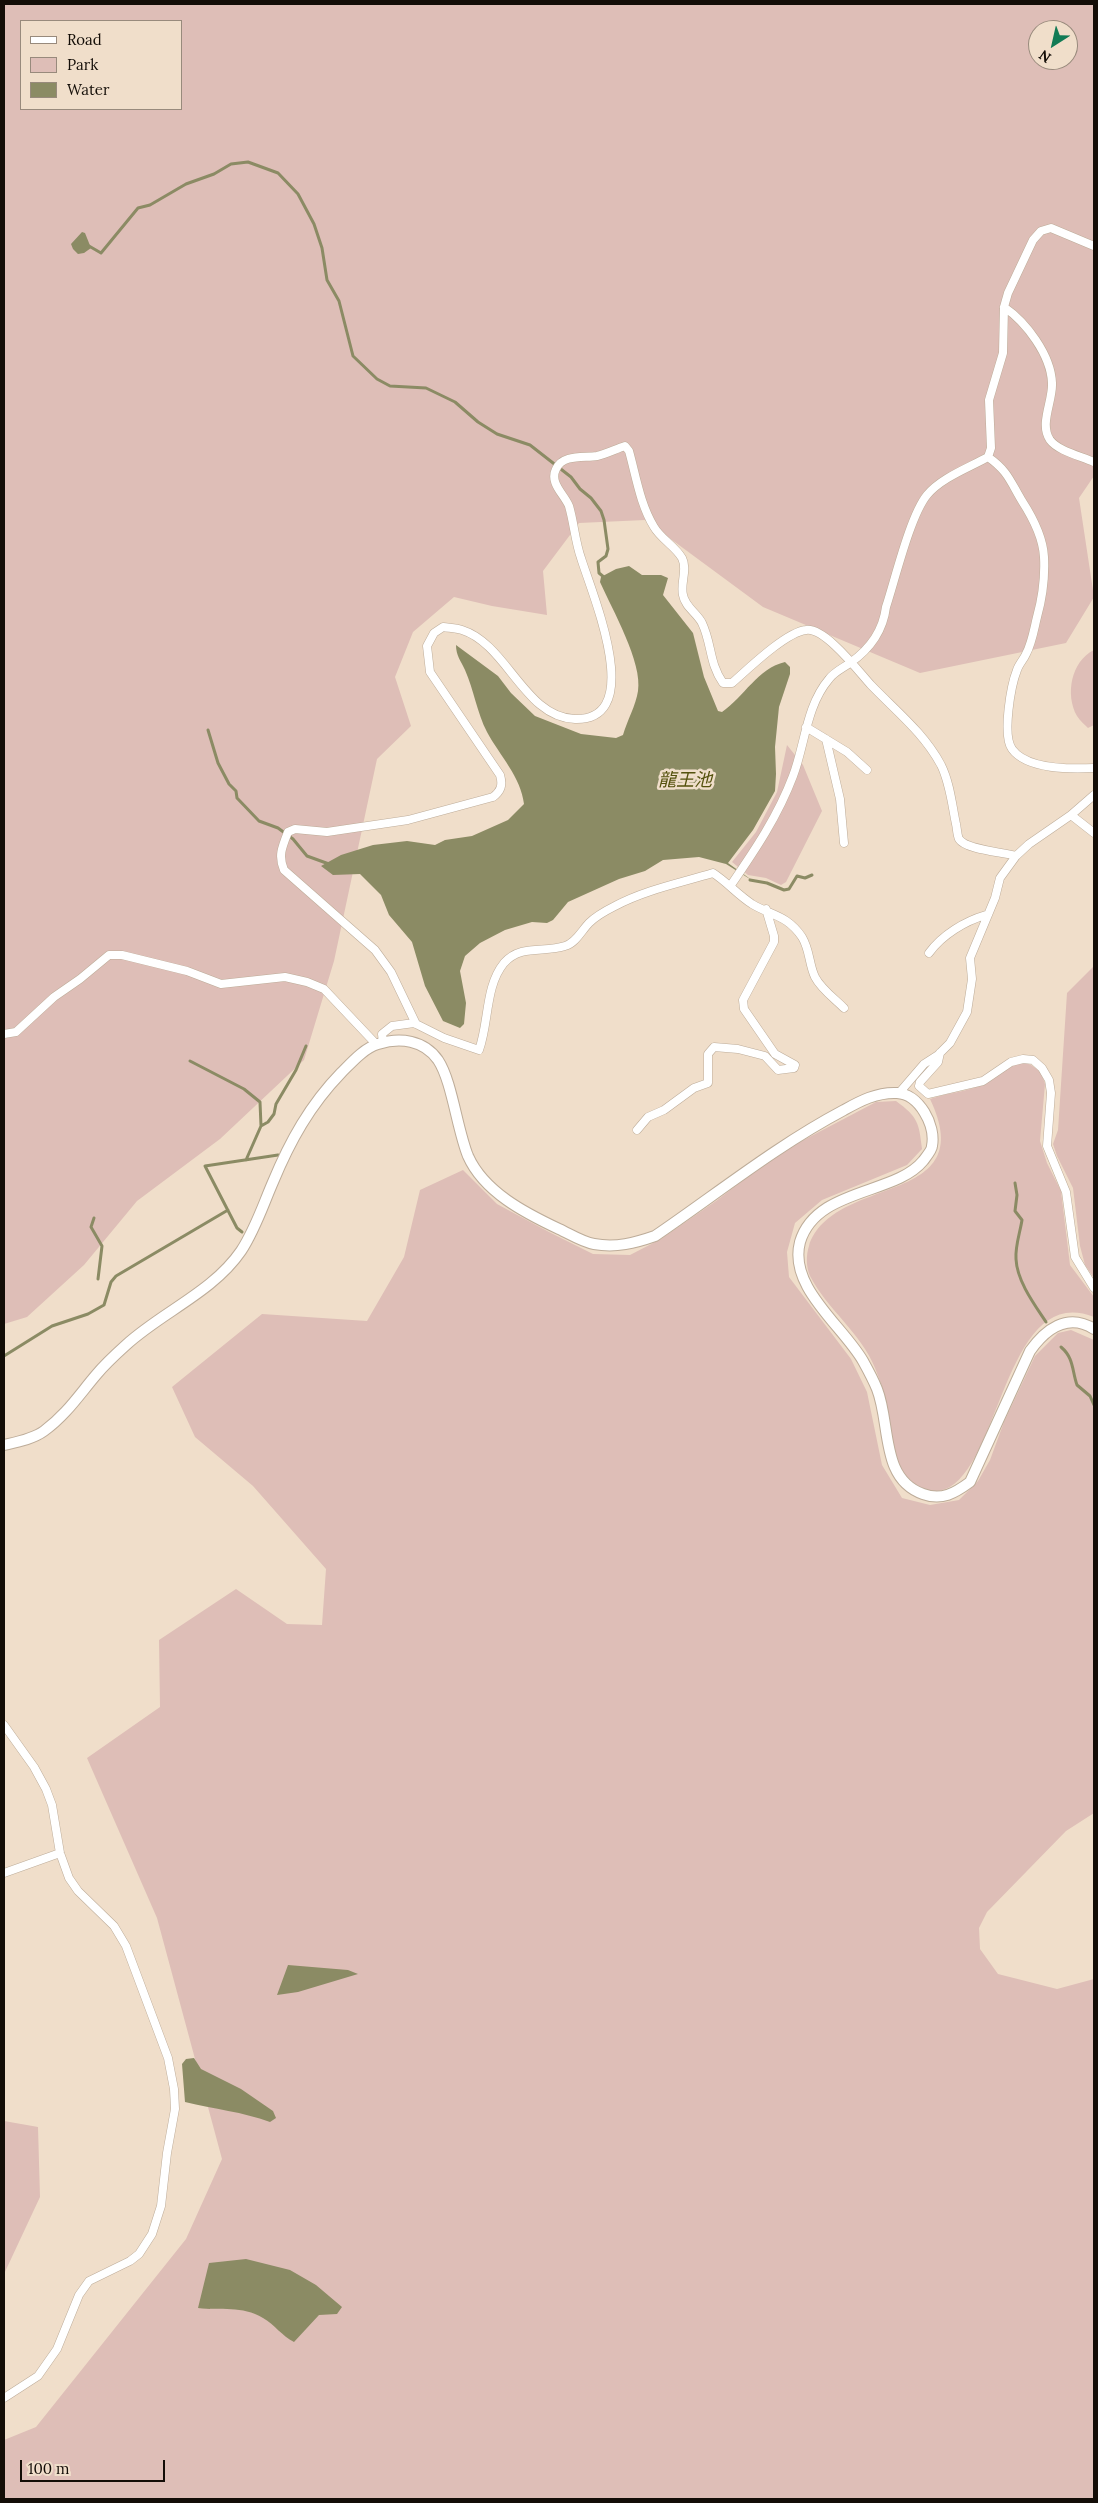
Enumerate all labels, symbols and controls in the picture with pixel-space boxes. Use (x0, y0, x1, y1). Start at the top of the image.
legend (20, 20, 182, 110)
north arrow (1028, 20, 1078, 70)
text: Road (67, 30, 102, 49)
text: N (1035, 46, 1055, 67)
text: Park (67, 55, 98, 74)
text: Water (67, 80, 109, 99)
water label: 龍王池 (658, 770, 712, 792)
scale bar (22, 2450, 168, 2482)
text: 100 m (28, 2459, 69, 2478)

